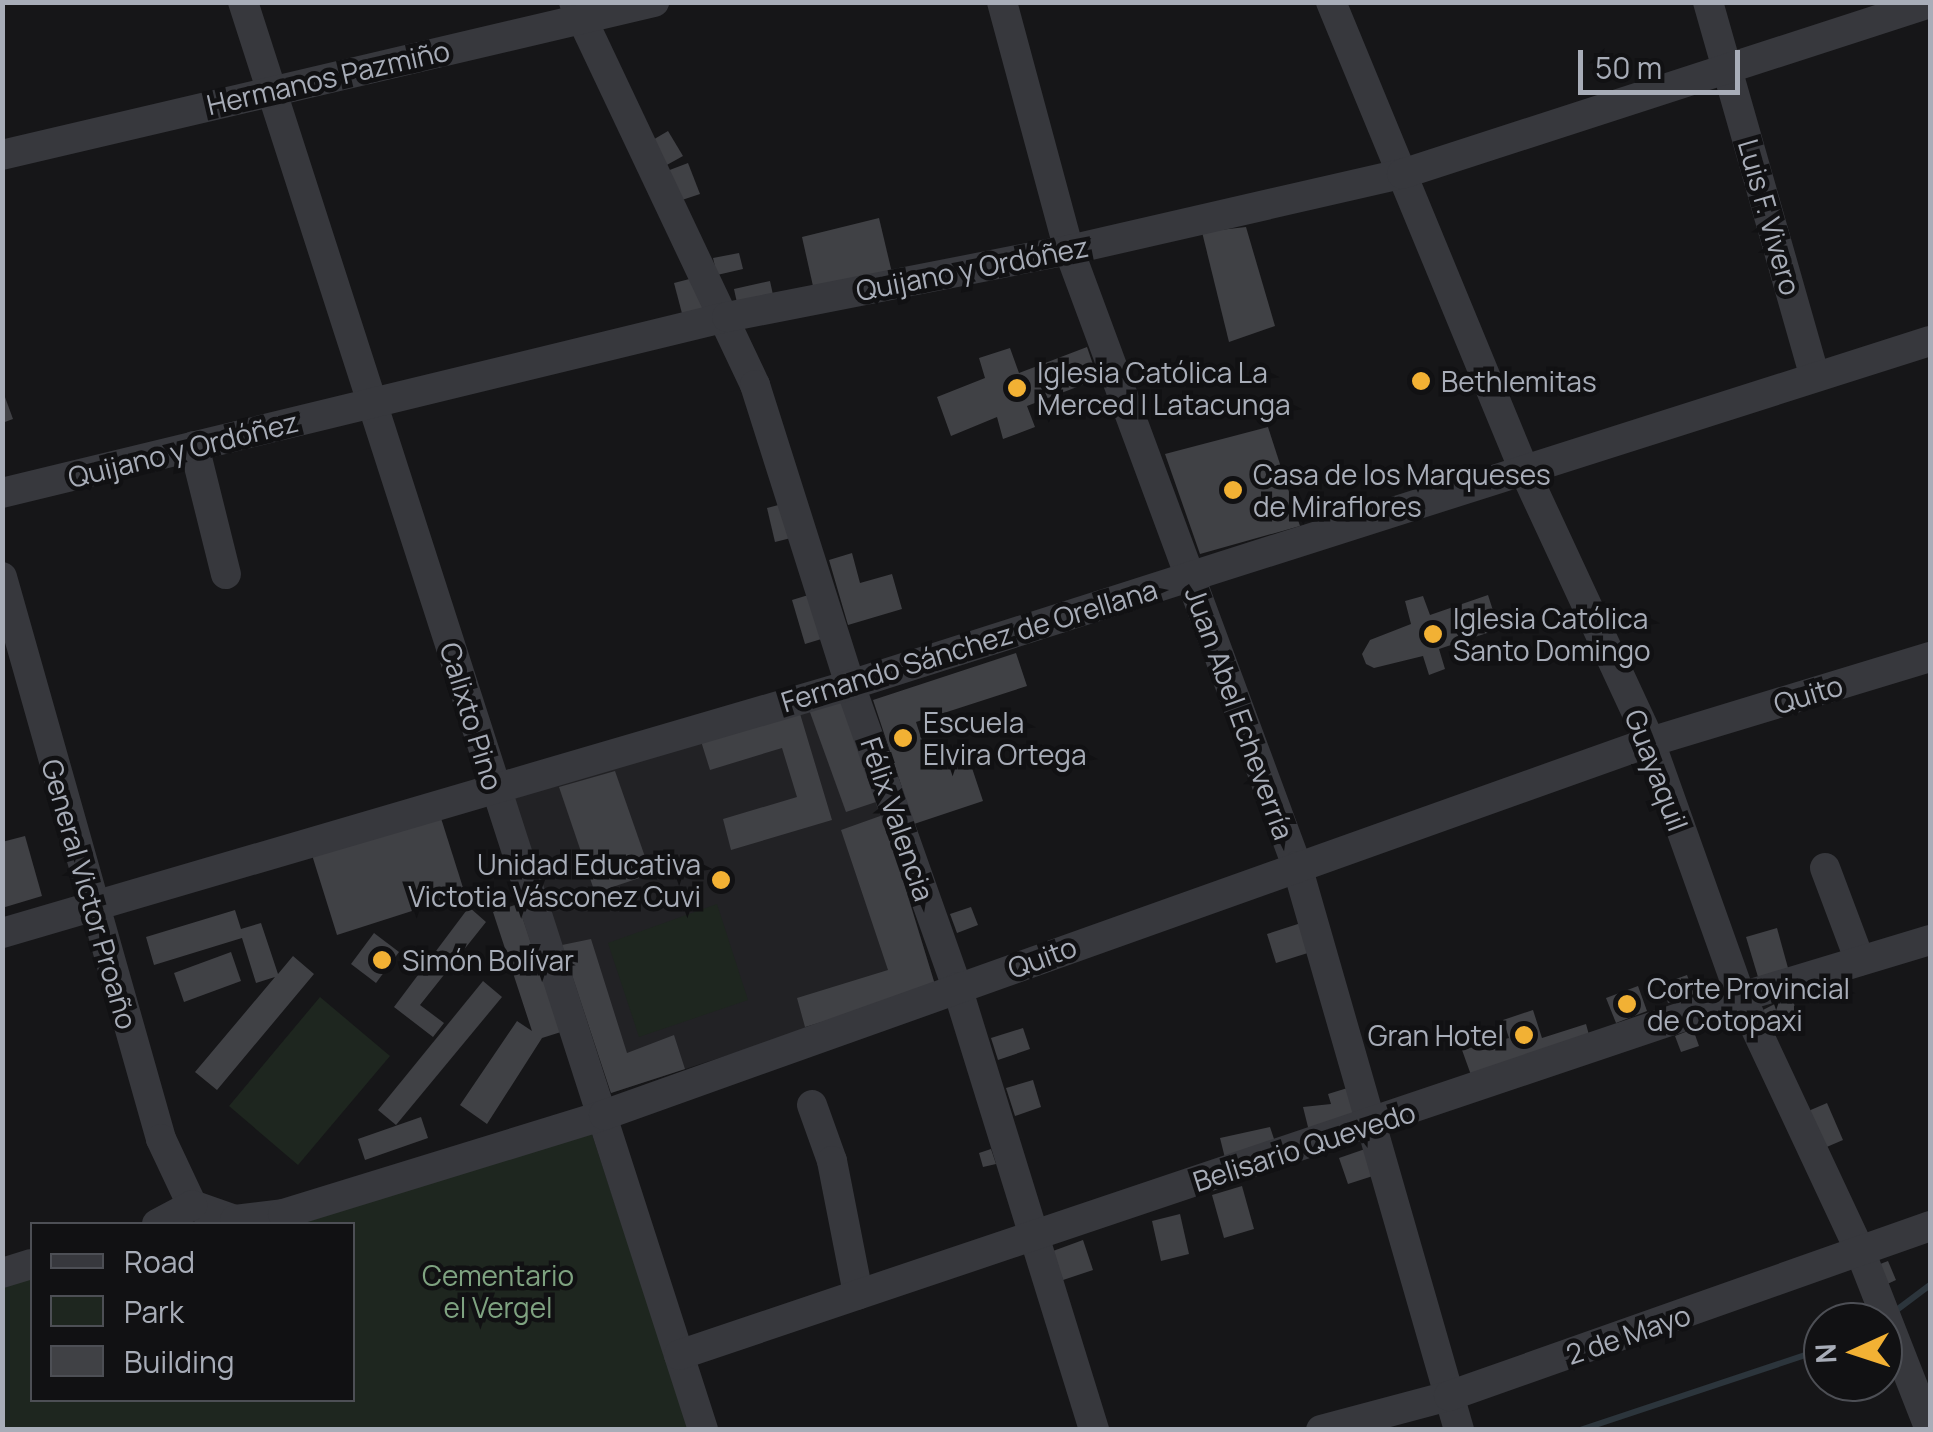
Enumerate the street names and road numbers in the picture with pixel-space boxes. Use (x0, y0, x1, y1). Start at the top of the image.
street label: Hermanos Pazmiño (203, 33, 453, 121)
street label: Luis F. Vivero (1732, 135, 1808, 299)
street label: Quijano y Ordóñez (853, 229, 1091, 307)
street label: Quijano y Ordóñez (64, 404, 302, 494)
street label: Fernando Sánchez de Orellana (777, 572, 1161, 718)
street label: Juan Abel Echeverría (1179, 582, 1301, 844)
street label: Calixto Pino (434, 638, 510, 794)
street label: Quito (1769, 668, 1847, 720)
street label: Guayaquil (1619, 705, 1695, 835)
street label: Félix Valencia (854, 733, 942, 905)
street label: General Victor Proaño (35, 755, 145, 1033)
street label: Quito (1003, 929, 1081, 985)
street label: Belisario Quevedo (1189, 1094, 1419, 1198)
street label: 2 de Mayo (1561, 1297, 1695, 1371)

